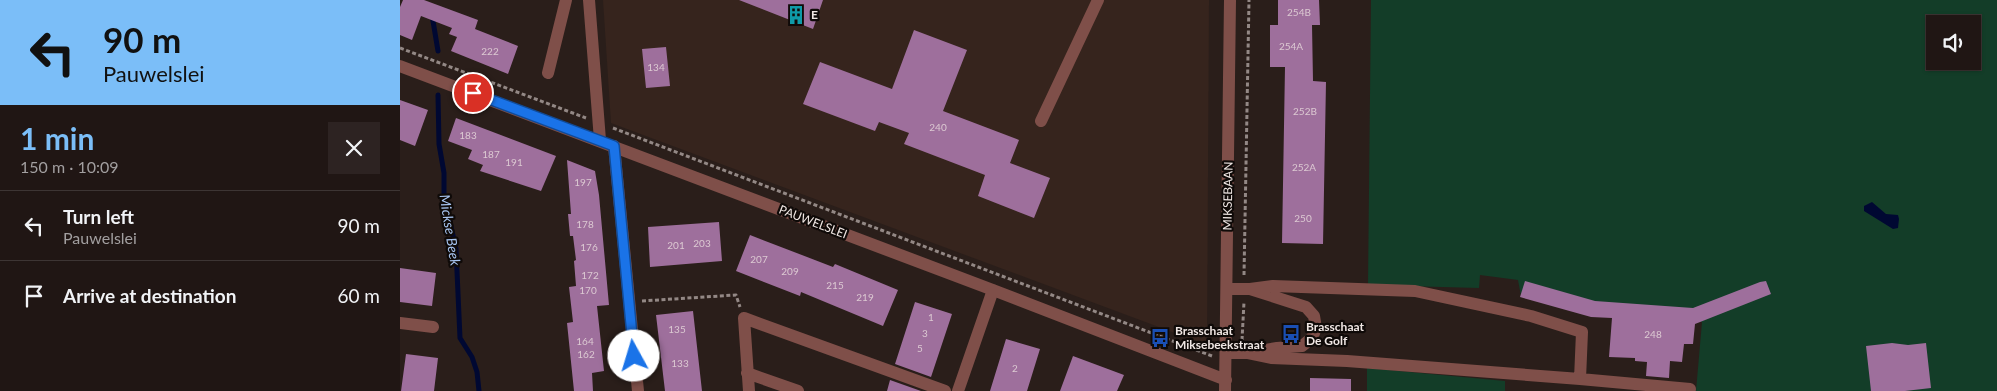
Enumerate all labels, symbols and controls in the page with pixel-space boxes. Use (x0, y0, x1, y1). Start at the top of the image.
building icon: E (785, 4, 807, 26)
house number: 254B (1287, 6, 1311, 18)
place label: E (811, 7, 818, 22)
map controls (1926, 15, 1981, 70)
button: sound (1926, 15, 1981, 70)
text: 90 m (103, 18, 181, 60)
icon: left (20, 20, 85, 85)
house number: 254A (1279, 40, 1303, 52)
house number: 222 (481, 45, 499, 57)
text: Pauwelslei (103, 60, 205, 87)
house number: 134 (647, 61, 665, 73)
pin (452, 72, 494, 114)
icon: arrive (459, 79, 487, 107)
house number: 252B (1293, 105, 1317, 117)
text: 1 min (20, 120, 94, 156)
house number: 240 (929, 121, 947, 133)
button: close (328, 122, 380, 174)
house number: 183 (459, 129, 477, 141)
house number: 187 (482, 148, 500, 160)
house number: 191 (505, 156, 523, 168)
text: 150 m · 10:09 (20, 157, 119, 176)
street label: MIKSEBAAN (1219, 161, 1236, 231)
house number: 252A (1292, 161, 1316, 173)
house number: 197 (574, 176, 592, 188)
water label: Mickse Beek (436, 193, 465, 267)
street label: PAUWELSLEI (777, 202, 849, 241)
text: Turn left (63, 205, 134, 228)
icon: left (20, 212, 48, 240)
house number: 250 (1294, 212, 1312, 224)
text: 90 m (337, 214, 380, 237)
house number: 178 (576, 218, 594, 230)
text: Pauwelslei (63, 228, 137, 247)
house number: 203 (693, 237, 711, 249)
house number: 201 (667, 239, 685, 251)
house number: 176 (580, 241, 598, 253)
house number: 207 (750, 253, 768, 265)
house number: 209 (781, 265, 799, 277)
house number: 172 (581, 269, 599, 281)
house number: 215 (826, 279, 844, 291)
icon: arrive (20, 282, 48, 310)
text: Arrive at destination (63, 284, 236, 307)
text: 60 m (337, 284, 380, 307)
house number: 170 (579, 284, 597, 296)
house number: 219 (856, 291, 874, 303)
house number: 1 (928, 311, 934, 323)
place label: Brasschaat De Golf (1306, 319, 1364, 348)
house number: 135 (668, 323, 686, 335)
place label: Brasschaat Miksebeekstraat (1175, 323, 1265, 352)
bus stop icon: Brasschaat De Golf (1280, 323, 1302, 345)
house number: 3 (922, 327, 928, 339)
bus stop icon: Brasschaat Miksebeekstraat (1149, 327, 1171, 349)
house number: 248 (1644, 328, 1662, 340)
position arrow (607, 329, 659, 381)
house number: 164 (576, 335, 594, 347)
house number: 5 (917, 342, 923, 354)
house number: 162 (577, 348, 595, 360)
house number: 133 (671, 357, 689, 369)
house number: 2 (1012, 362, 1018, 374)

